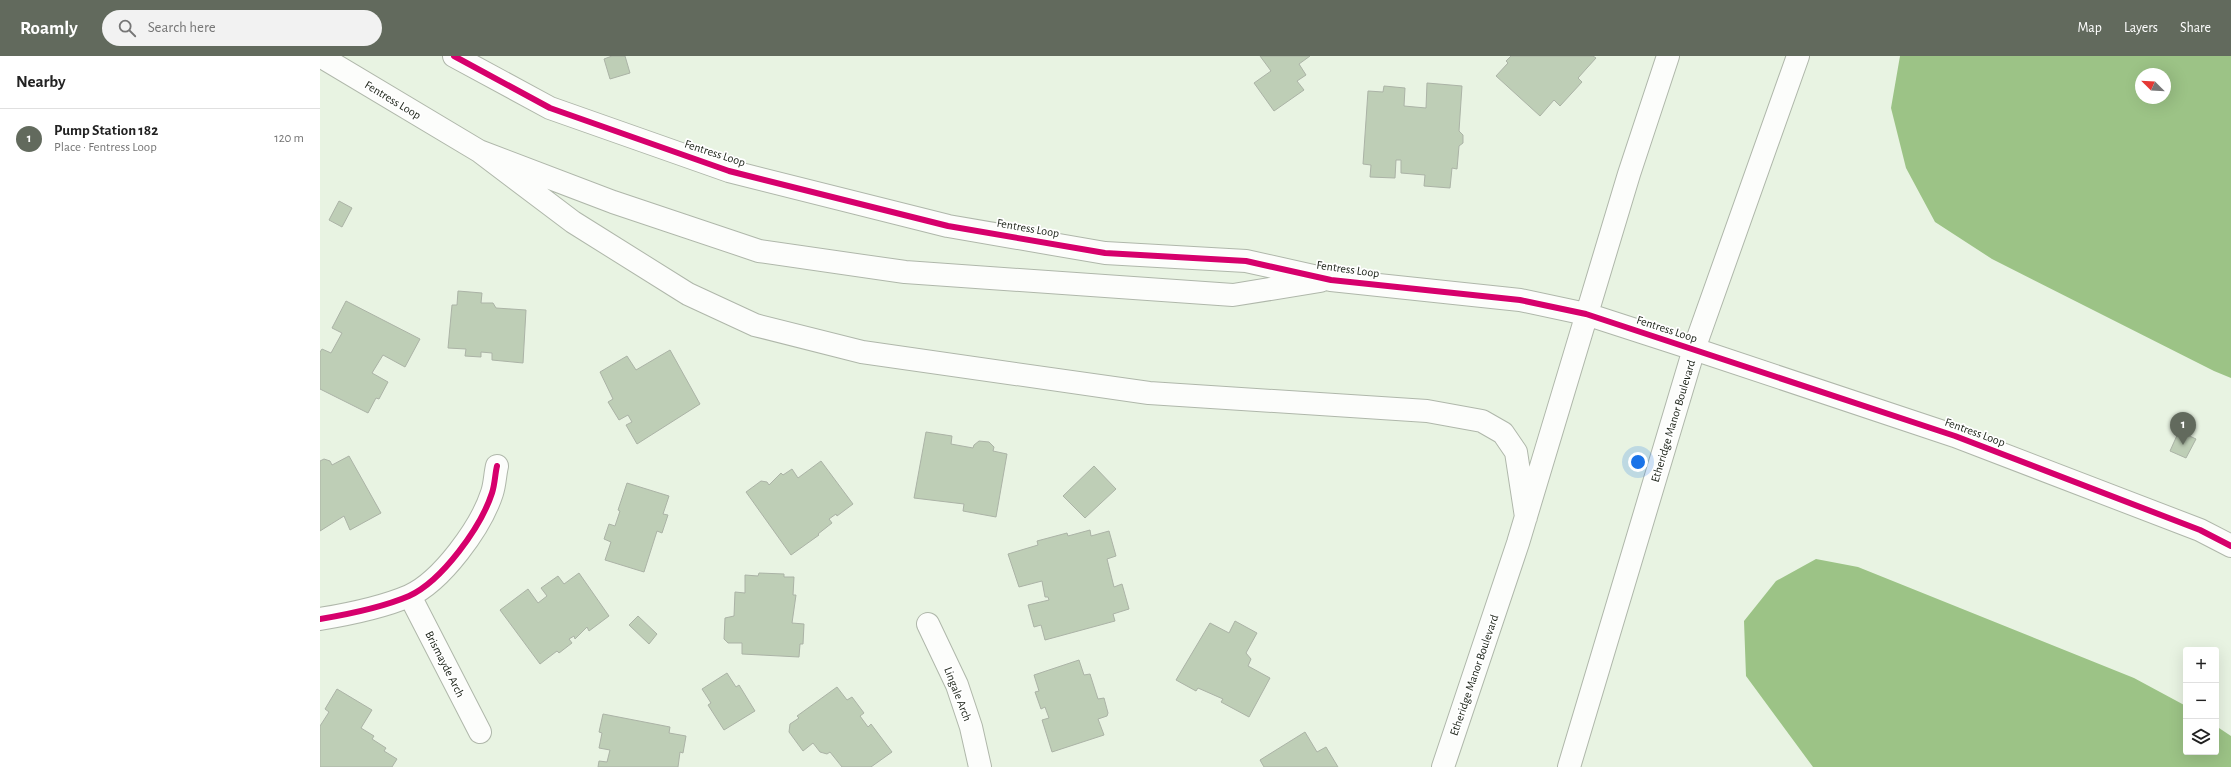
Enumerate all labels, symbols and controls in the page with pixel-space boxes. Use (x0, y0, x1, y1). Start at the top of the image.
search box (102, 10, 382, 46)
icon: search (116, 17, 138, 39)
text: Roamly (20, 19, 78, 38)
text: Search here (148, 20, 216, 35)
text: Map (2077, 21, 2102, 35)
text: Layers (2124, 21, 2158, 35)
text: Share (2180, 21, 2211, 35)
north arrow (2135, 68, 2171, 104)
text: Nearby (16, 73, 66, 90)
street label: Fentress Loop (363, 79, 423, 121)
text: Pump Station 182 (54, 123, 158, 138)
text: 1 (27, 132, 31, 145)
text: 120 m (274, 132, 304, 145)
street label: Fentress Loop (683, 138, 747, 168)
text: Place · Fentress Loop (54, 141, 157, 154)
street label: Fentress Loop (996, 217, 1060, 239)
street label: Fentress Loop (1316, 259, 1380, 279)
street label: Fentress Loop (1635, 314, 1699, 344)
street label: Etheridge Manor Boulevard (1649, 358, 1697, 484)
pin: 1 (2170, 412, 2196, 445)
street label: Fentress Loop (1943, 416, 2007, 448)
your location (1628, 452, 1648, 472)
street label: Etheridge Manor Boulevard (1448, 613, 1500, 737)
street label: Brismayde Arch (422, 629, 467, 700)
map controls (2183, 647, 2219, 755)
button: + (2183, 647, 2219, 683)
street label: Lingale Arch (942, 665, 974, 723)
button: − (2183, 683, 2219, 719)
button: layers (2183, 719, 2219, 755)

